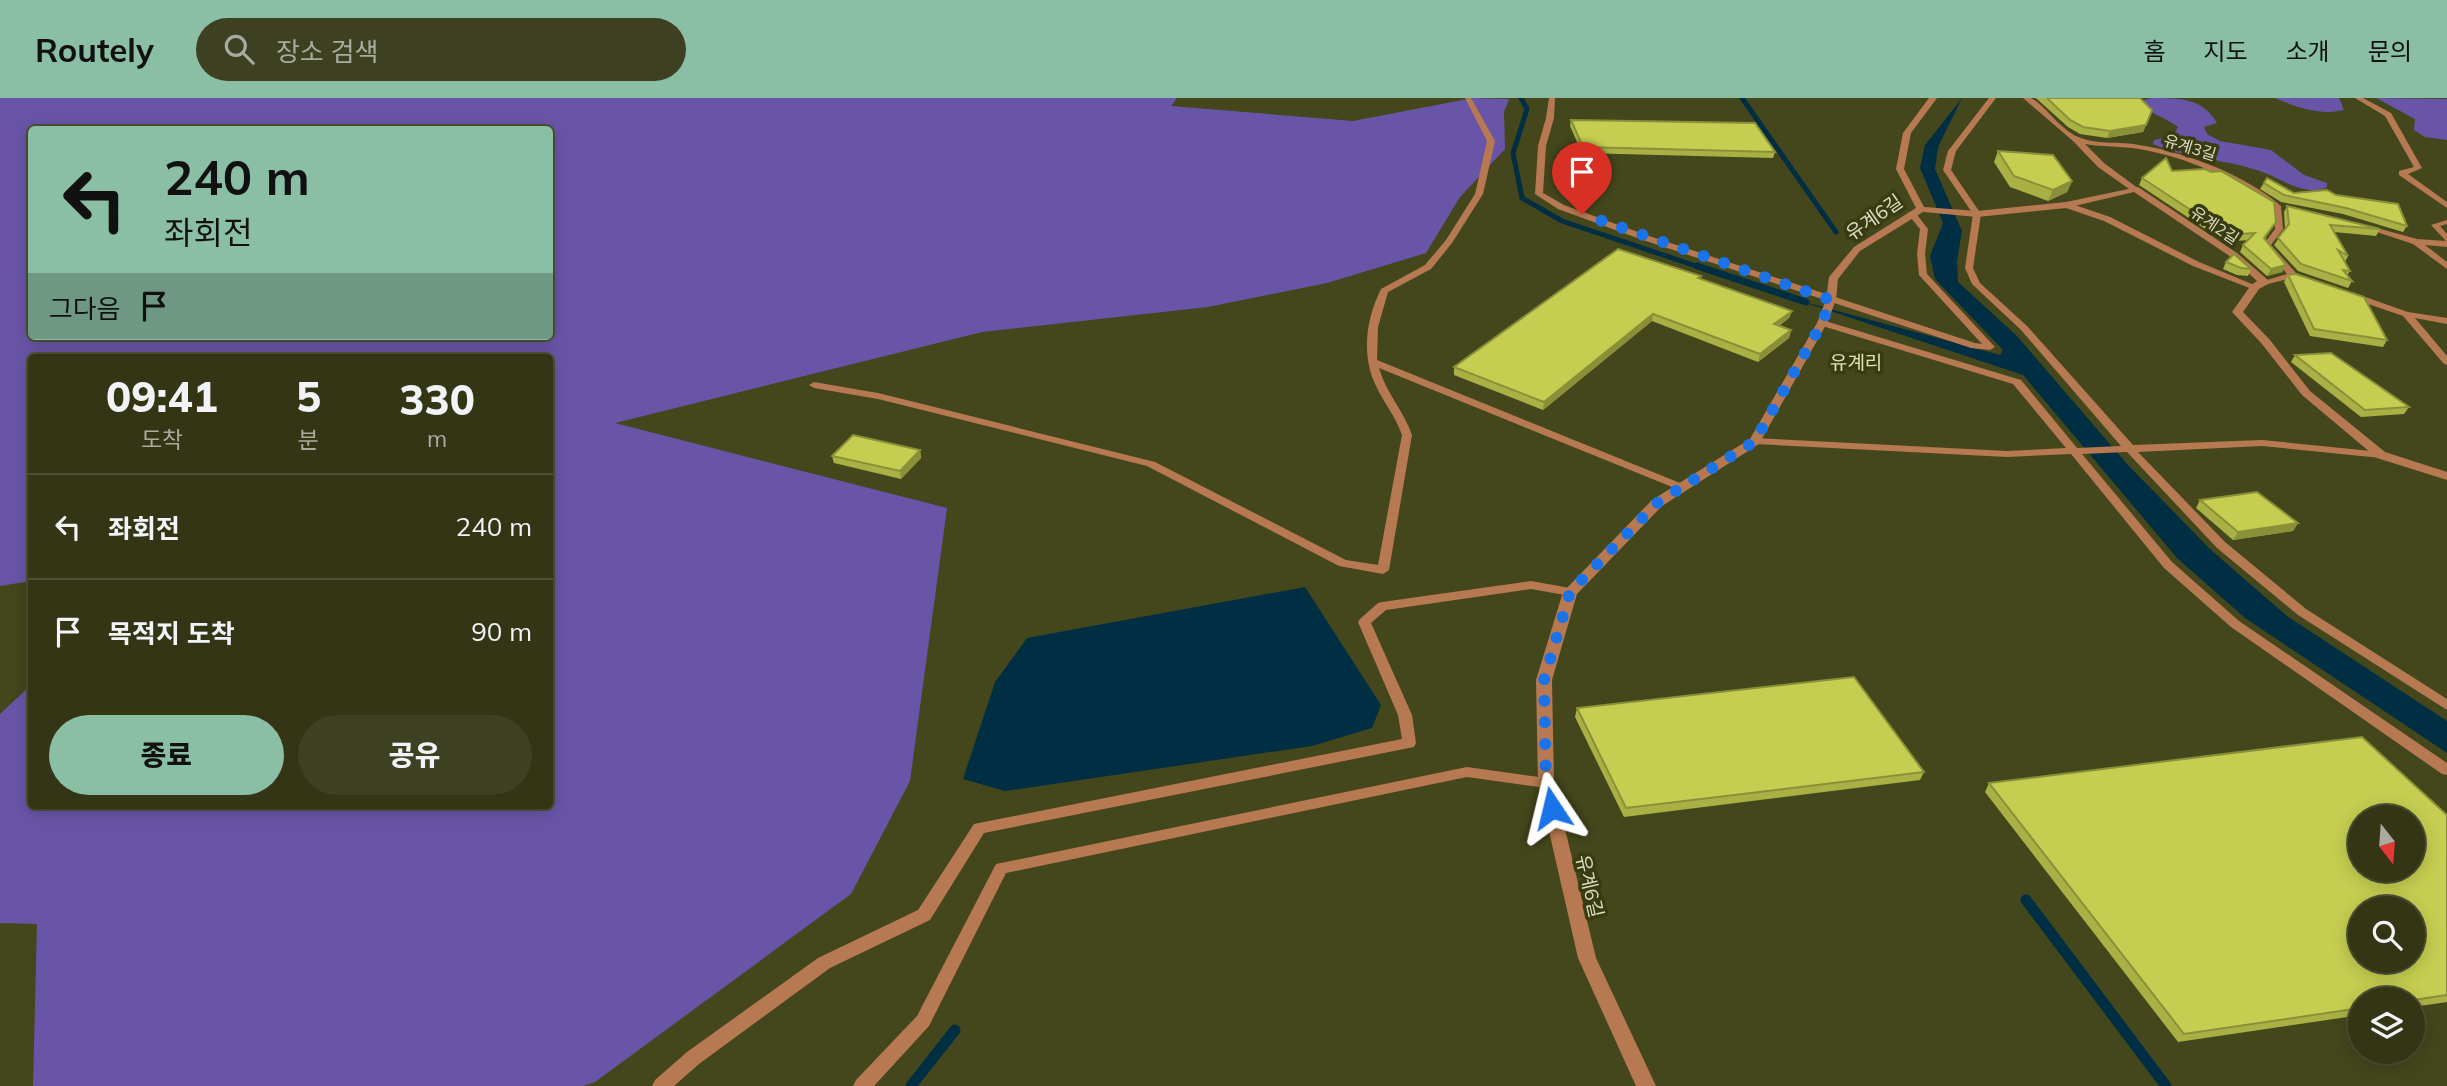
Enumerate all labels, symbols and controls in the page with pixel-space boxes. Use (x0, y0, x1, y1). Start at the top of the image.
search box (196, 18, 686, 81)
text: Routely (35, 29, 154, 70)
icon: search (220, 30, 258, 68)
text: 장소 검색 (276, 35, 378, 68)
text: 홈 (2143, 36, 2165, 66)
text: 지도 (2203, 36, 2248, 66)
text: 소개 (2286, 36, 2330, 66)
text: 문의 (2368, 36, 2412, 66)
street label: 유계3길 (2161, 130, 2219, 164)
pin (1552, 142, 1612, 214)
text: 240 m (164, 146, 310, 207)
icon: arrive (1563, 153, 1601, 191)
icon: left (49, 154, 140, 245)
street label: 유계6길 (1841, 189, 1907, 245)
street label: 유계2길 (2187, 202, 2243, 248)
text: 좌회전 (164, 212, 252, 252)
icon: arrive (135, 287, 173, 325)
text: 그다음 (49, 292, 121, 325)
district label: 유계리 (1830, 350, 1882, 374)
text: 09:41 (106, 370, 218, 423)
text: 5 (296, 370, 321, 423)
text: 330 (399, 373, 475, 426)
text: m (427, 424, 447, 453)
text: 도착 (141, 425, 183, 454)
text: 분 (298, 425, 319, 454)
icon: left (49, 508, 87, 546)
text: 240 m (456, 510, 532, 543)
text: 좌회전 (108, 512, 180, 545)
icon: arrive (49, 613, 87, 651)
text: 90 m (471, 615, 532, 648)
text: 목적지 도착 (108, 617, 235, 650)
button: 종료 (49, 715, 284, 795)
button: 공유 (298, 715, 532, 795)
position arrow (1515, 771, 1589, 845)
north arrow (2348, 805, 2426, 882)
map controls (2348, 805, 2425, 1064)
street label: 유계6길 (1571, 852, 1609, 920)
button: search (2348, 896, 2425, 973)
button: layers (2348, 987, 2425, 1064)

